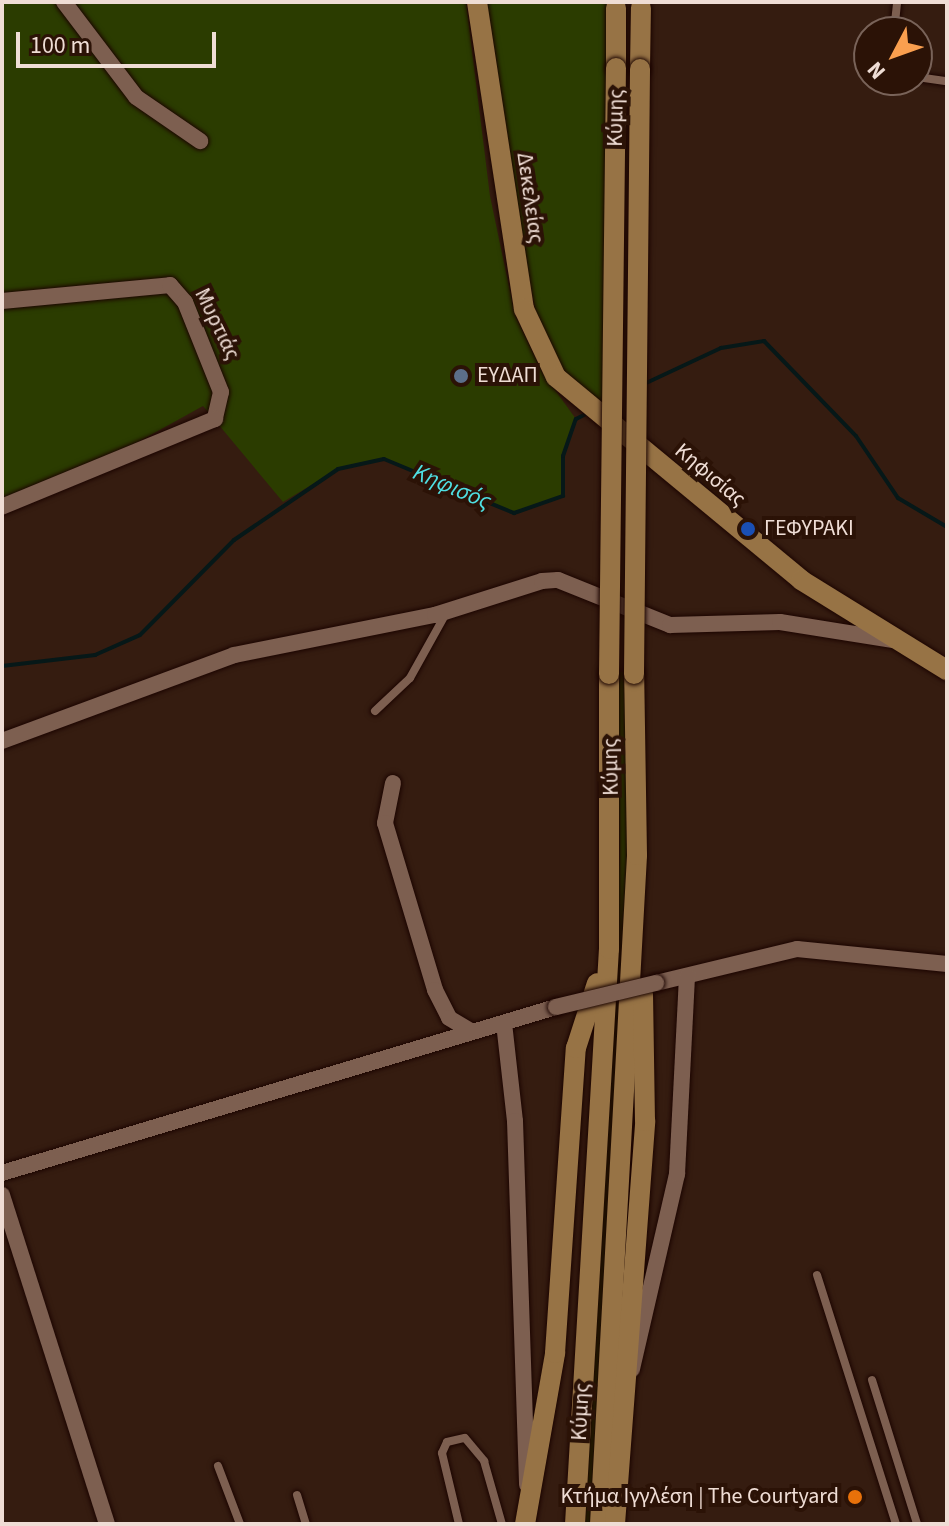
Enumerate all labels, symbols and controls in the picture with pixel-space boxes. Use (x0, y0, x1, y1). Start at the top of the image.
scale bar (20, 16, 220, 66)
north arrow (853, 16, 933, 96)
text: 100 m (30, 28, 90, 63)
text: N (860, 54, 893, 86)
street label: Κύμης (602, 89, 630, 147)
street label: Δεκελείας (511, 151, 549, 245)
street label: Μυρτιάς (188, 284, 246, 364)
place label: ΕΥΔΑΠ (477, 363, 538, 389)
marker: ΕΥΔΑΠ (452, 367, 470, 385)
street label: Κηφισίας (669, 438, 751, 512)
water label: Κηφισός (409, 458, 495, 516)
place label: ΓΕΦΥΡΑΚΙ (764, 516, 854, 542)
marker: ΓΕΦΥΡΑΚΙ (739, 520, 757, 538)
street label: Κύμης (597, 738, 625, 796)
street label: Κύμης (566, 1383, 596, 1441)
place label: Κτήμα Ιγγλέση | The Courtyard (561, 1484, 839, 1510)
marker: Κτήμα Ιγγλέση | The Courtyard (846, 1488, 864, 1506)

